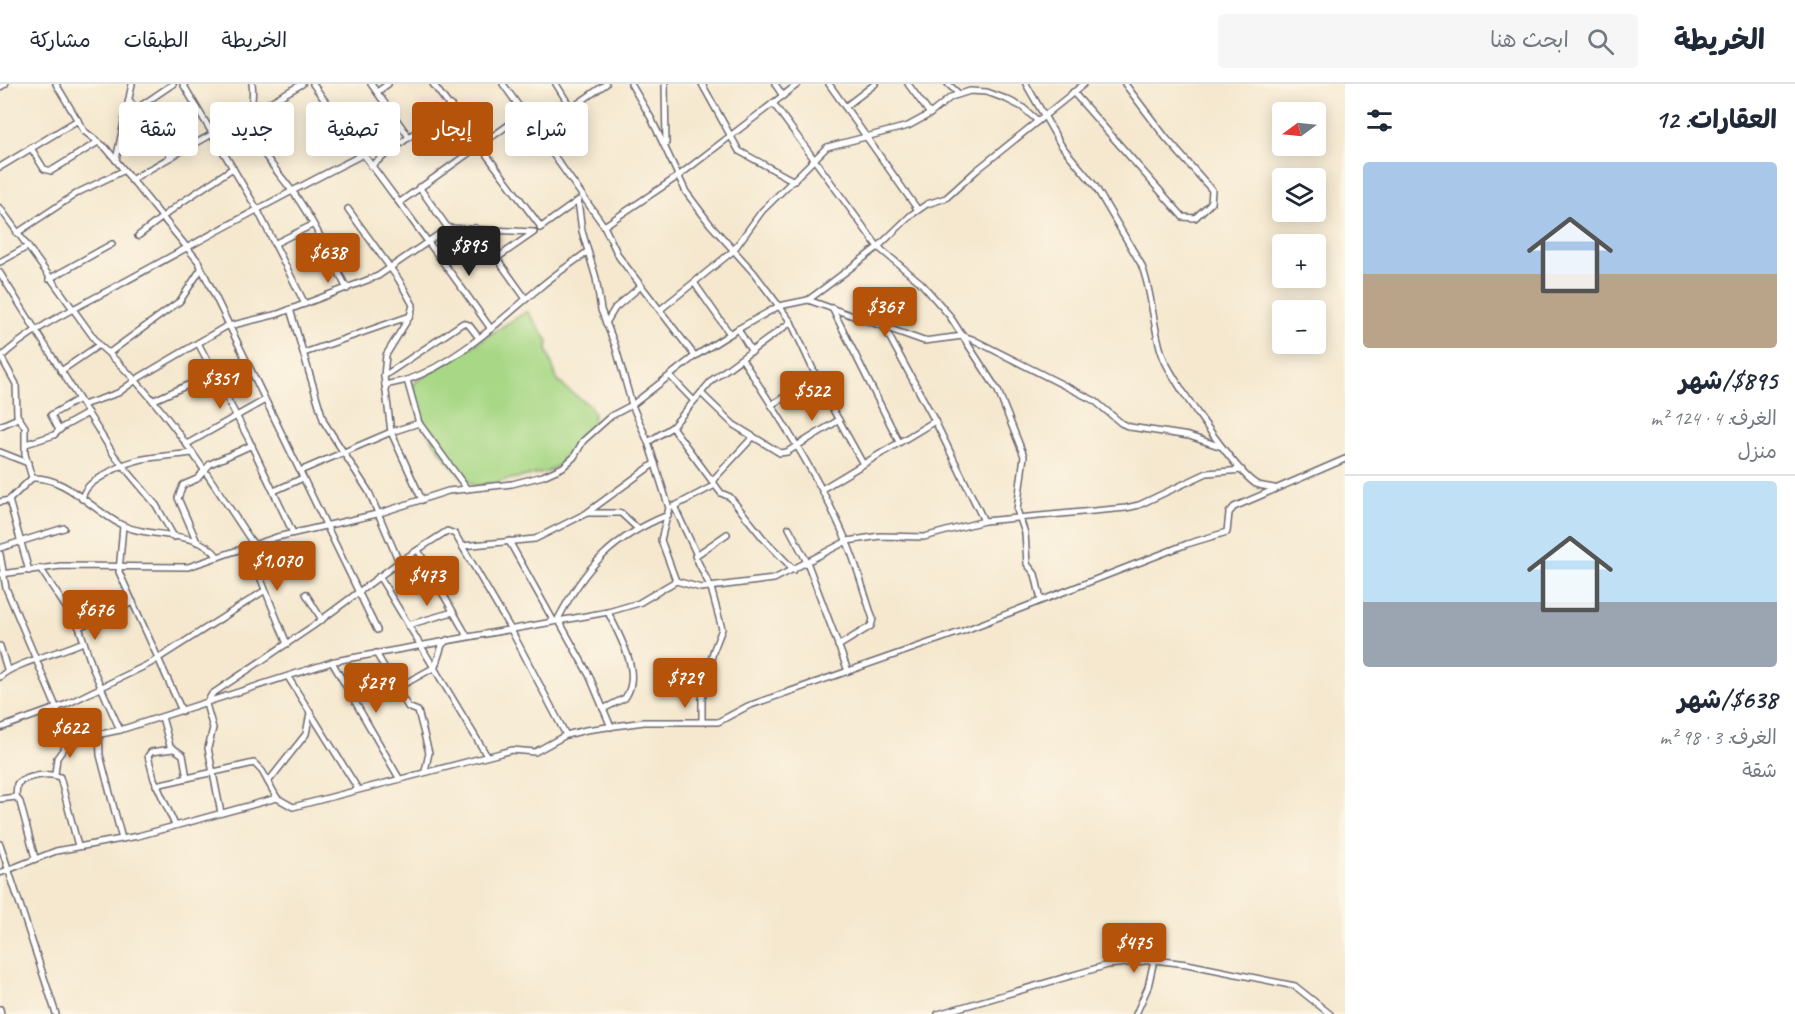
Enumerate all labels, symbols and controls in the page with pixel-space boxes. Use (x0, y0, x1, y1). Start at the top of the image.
search box (1218, 14, 1638, 68)
text: الخريطة (1674, 22, 1765, 57)
icon: search (1584, 25, 1617, 58)
text: ابحث هنا (1490, 26, 1569, 54)
text: مشاركة (30, 27, 91, 53)
text: الطبقات (124, 27, 189, 53)
text: الخريطة (222, 27, 287, 53)
chip: شقة (119, 102, 198, 156)
chip: جديد (210, 102, 294, 156)
chip: تصفية (306, 102, 400, 156)
chip: إيجار (412, 102, 493, 156)
chip: شراء (505, 102, 588, 156)
north arrow (1272, 102, 1326, 156)
map controls (1272, 102, 1326, 354)
text: العقارات: 12 (1655, 103, 1777, 136)
icon: filters (1363, 104, 1396, 137)
button: layers (1272, 168, 1326, 222)
icon: home (1516, 201, 1624, 309)
pin: $895 (433, 226, 505, 277)
pin: $638 (292, 233, 364, 284)
text: $895 (451, 233, 487, 258)
button: + (1272, 234, 1326, 288)
text: $638 (310, 240, 346, 265)
pin: $367 (849, 287, 921, 338)
text: $367 (867, 294, 903, 319)
button: − (1272, 300, 1326, 354)
pin: $351 (184, 359, 256, 410)
text: $895/شهر (1679, 364, 1777, 397)
text: $351 (202, 366, 238, 391)
pin: $522 (776, 371, 848, 422)
text: $522 (794, 378, 830, 403)
text: الغرف: 4 · 124 m² (1650, 406, 1777, 431)
text: منزل (1738, 439, 1777, 464)
icon: home (1516, 520, 1624, 628)
pin: $1,070 (228, 541, 326, 592)
text: $1,070 (253, 548, 301, 573)
pin: $473 (391, 556, 463, 607)
text: $473 (409, 563, 445, 588)
pin: $676 (59, 590, 131, 641)
text: $676 (77, 597, 113, 622)
pin: $729 (649, 658, 721, 709)
pin: $279 (340, 663, 412, 714)
text: $729 (667, 665, 703, 690)
text: $279 (358, 670, 394, 695)
text: $638/شهر (1678, 683, 1777, 716)
pin: $622 (34, 708, 106, 759)
text: $622 (52, 715, 88, 740)
text: الغرف: 3 · 98 m² (1659, 725, 1777, 750)
text: شقة (1742, 758, 1777, 783)
pin: $475 (1098, 923, 1170, 974)
text: $475 (1116, 930, 1152, 955)

